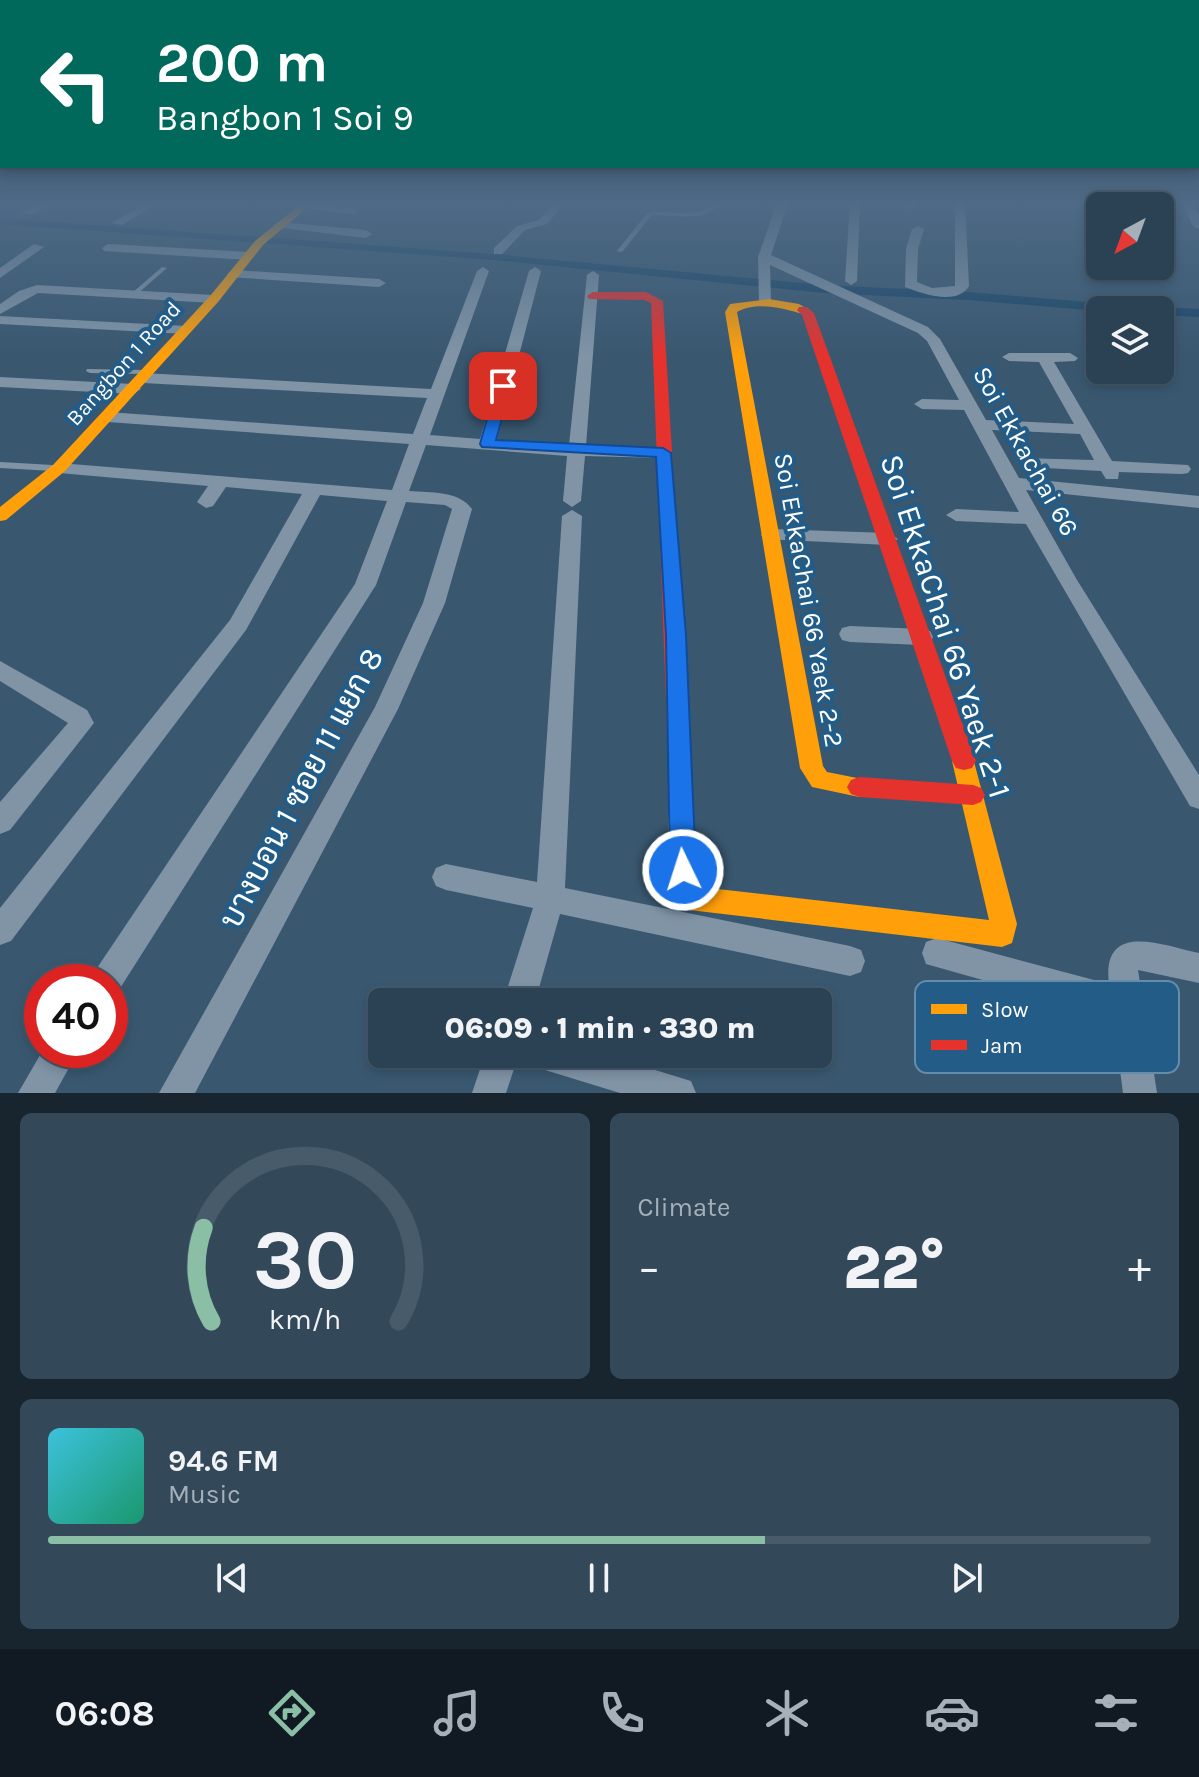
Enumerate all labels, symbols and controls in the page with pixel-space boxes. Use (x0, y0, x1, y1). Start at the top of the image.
text: 200 m (156, 30, 328, 95)
icon: left (24, 32, 128, 136)
text: Bangbon 1 Soi 9 (156, 97, 414, 139)
north arrow (1086, 192, 1174, 280)
map controls (1086, 192, 1174, 384)
street label: Bangbon 1 Road (61, 296, 186, 431)
button: layers (1086, 296, 1174, 384)
pin (469, 352, 537, 420)
street label: Soi Ekkachai 66 (966, 361, 1085, 541)
icon: arrive (481, 364, 525, 408)
street label: Soi EkkaChai 66 Yaek 2-1 (872, 450, 1019, 803)
street label: Soi EkkaChai 66 Yaek 2-2 (767, 451, 850, 750)
street label: บางบอน 1 ซอย 11 แยก 8 (212, 642, 391, 935)
position arrow (641, 828, 725, 912)
speed limit sign: 40 (24, 964, 128, 1068)
legend (915, 981, 1179, 1073)
text: Slow (981, 997, 1028, 1023)
text: 06:09 · 1 min · 330 m (445, 1010, 755, 1046)
text: Jam (981, 1033, 1023, 1059)
text: Climate (638, 1192, 730, 1223)
text: 30 (253, 1212, 357, 1309)
text: 22° (843, 1233, 945, 1303)
text: − (638, 1242, 661, 1293)
text: + (1128, 1242, 1151, 1293)
text: km/h (269, 1303, 341, 1336)
text: 94.6 FM (168, 1443, 279, 1479)
text: Music (168, 1479, 241, 1510)
icon: previous (210, 1556, 254, 1600)
icon: pause (577, 1556, 621, 1600)
icon: next (945, 1556, 989, 1600)
icon: directions (264, 1685, 320, 1741)
icon: music (429, 1685, 485, 1741)
icon: phone (594, 1685, 650, 1741)
icon: climate (759, 1685, 815, 1741)
icon: car (924, 1685, 980, 1741)
icon: filters (1088, 1685, 1144, 1741)
text: 06:08 (54, 1692, 155, 1734)

